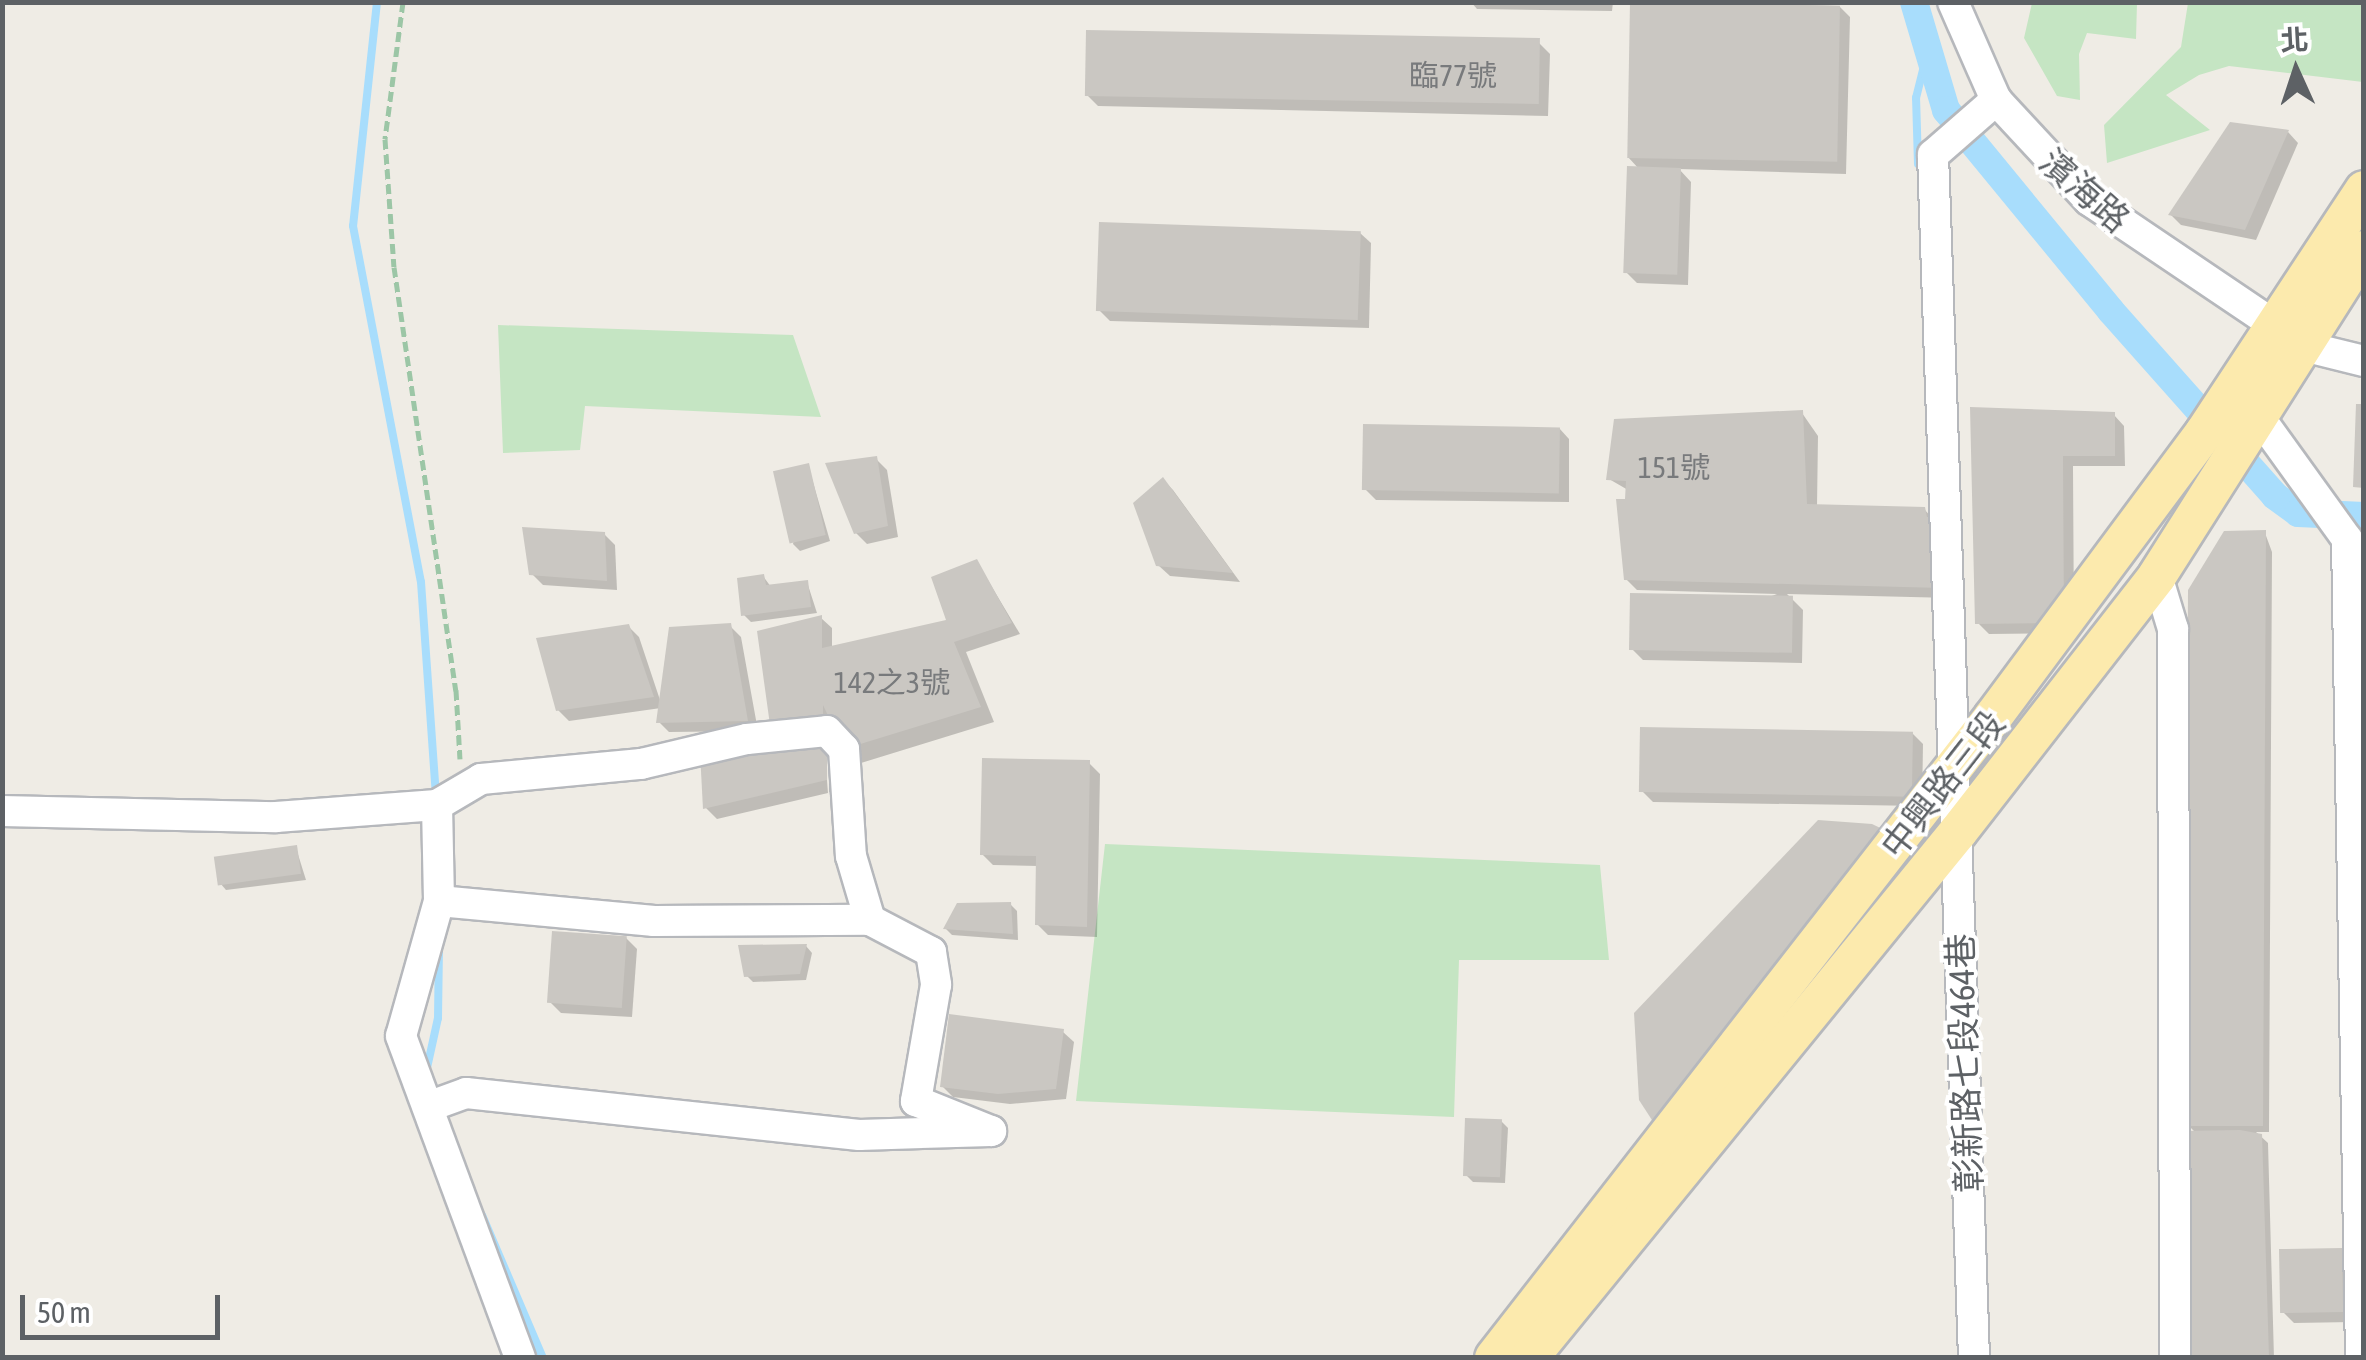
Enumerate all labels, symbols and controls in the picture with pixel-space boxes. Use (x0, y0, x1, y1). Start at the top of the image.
north arrow (2246, 20, 2346, 120)
text: 北 (2280, 23, 2309, 57)
house number: 臨77號 (1409, 57, 1497, 93)
street label: 濱海路 (2032, 140, 2138, 240)
house number: 151號 (1638, 449, 1710, 485)
house number: 142之3號 (834, 664, 950, 700)
street label: 中興路三段 (1872, 702, 2012, 866)
street label: 彰新路七段464巷 (1938, 933, 1990, 1193)
scale bar (25, 1275, 225, 1337)
text: 50 m (37, 1295, 91, 1329)

